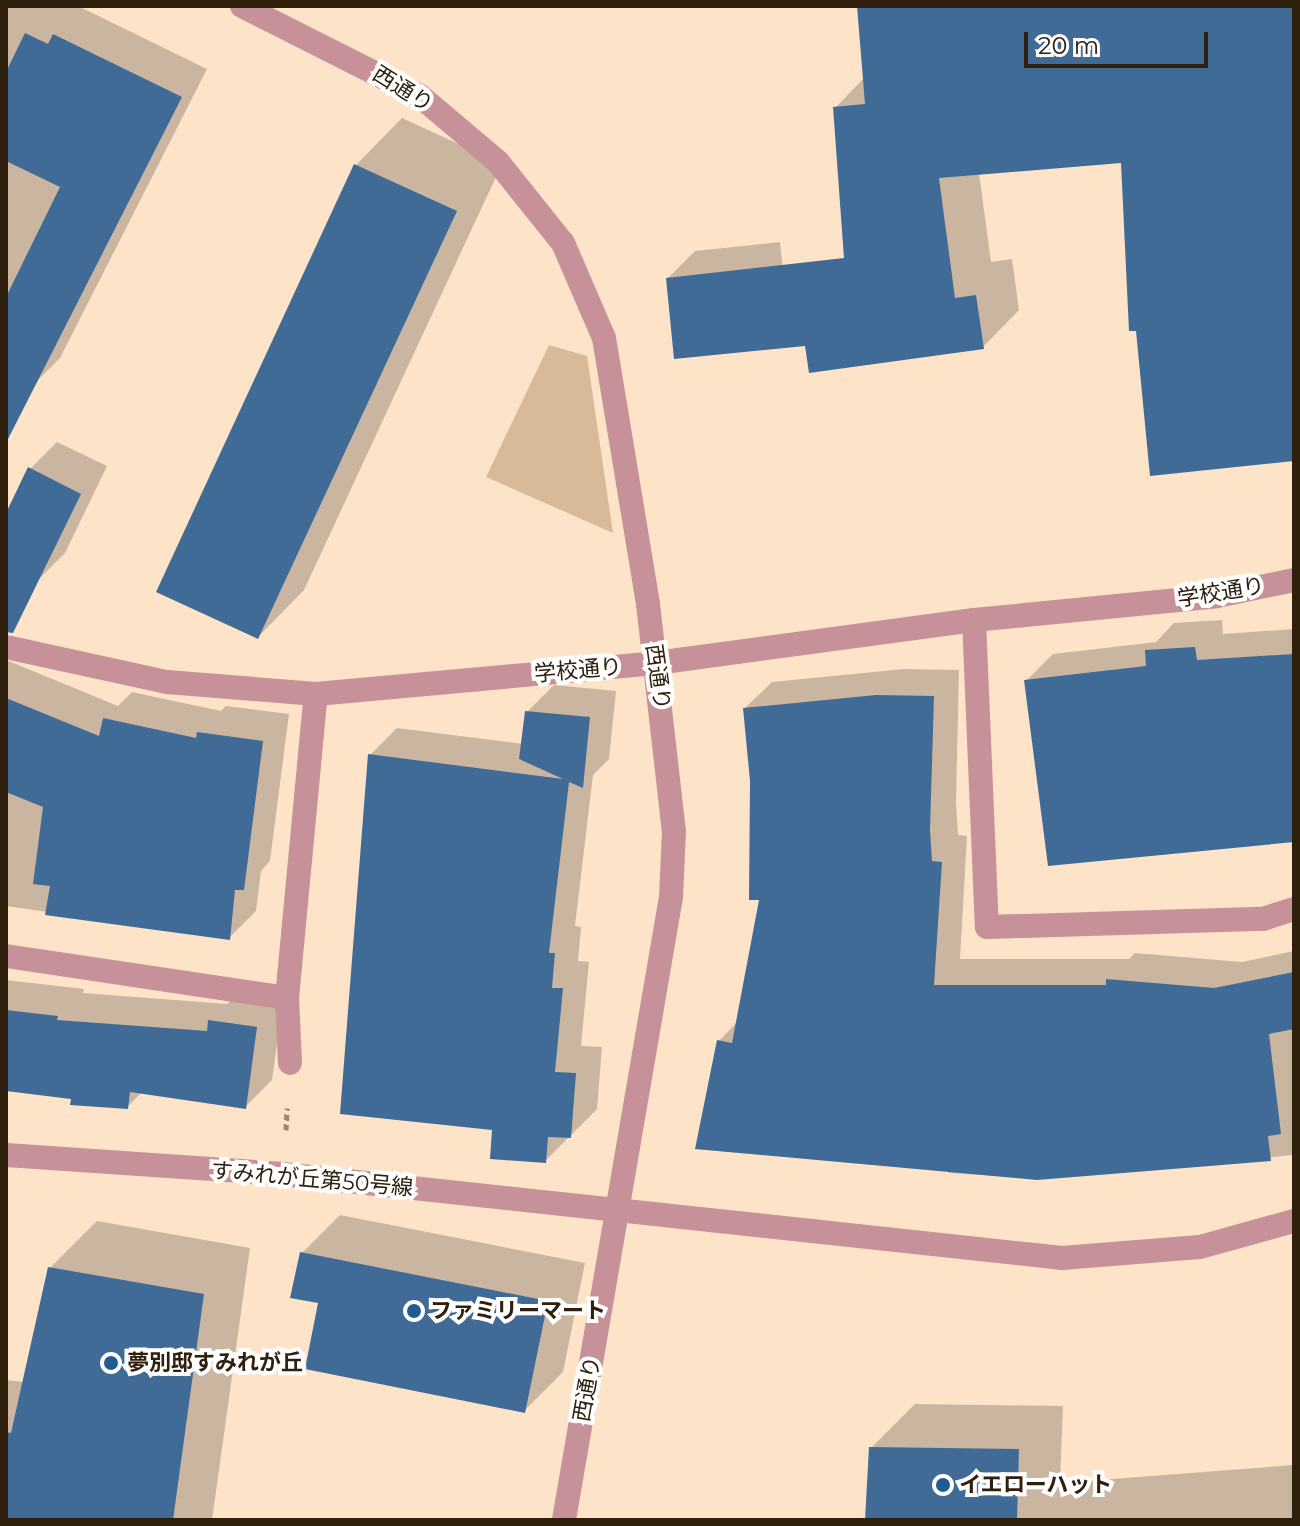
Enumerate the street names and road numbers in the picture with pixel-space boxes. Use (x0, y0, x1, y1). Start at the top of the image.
street label: 西通り (368, 60, 438, 118)
street label: 学校通り (1175, 572, 1267, 612)
street label: 西通り (640, 642, 676, 712)
street label: 学校通り (533, 653, 623, 687)
street label: すみれが丘第50号線 (210, 1157, 414, 1201)
street label: 西通り (568, 1354, 606, 1424)

